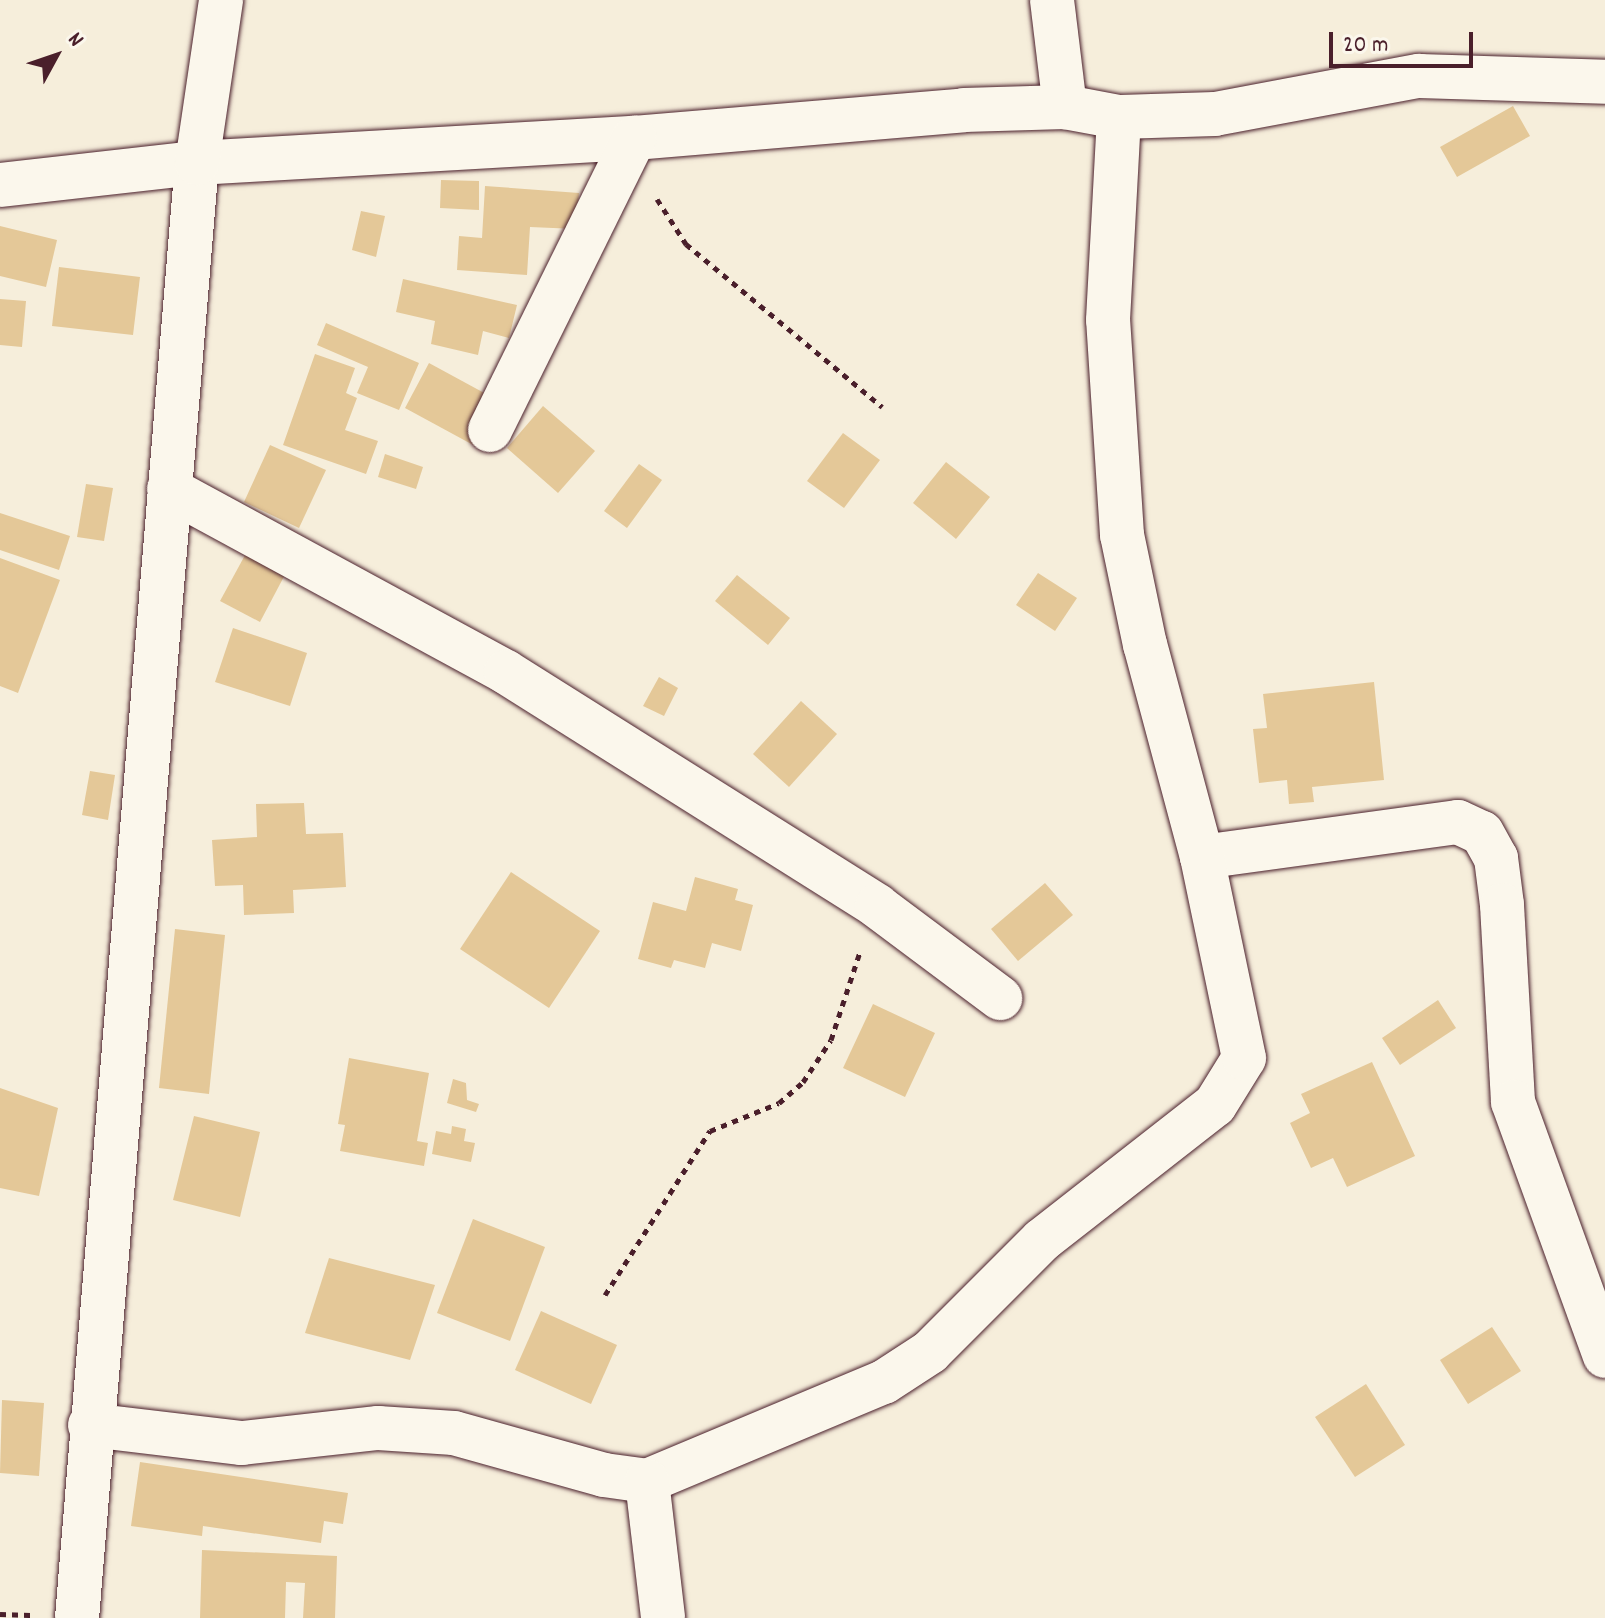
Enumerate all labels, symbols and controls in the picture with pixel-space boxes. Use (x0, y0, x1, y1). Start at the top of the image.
north arrow (16, 16, 96, 96)
scale bar (1333, 16, 1477, 66)
text: N (59, 26, 90, 54)
text: 20 m (1343, 29, 1389, 63)

